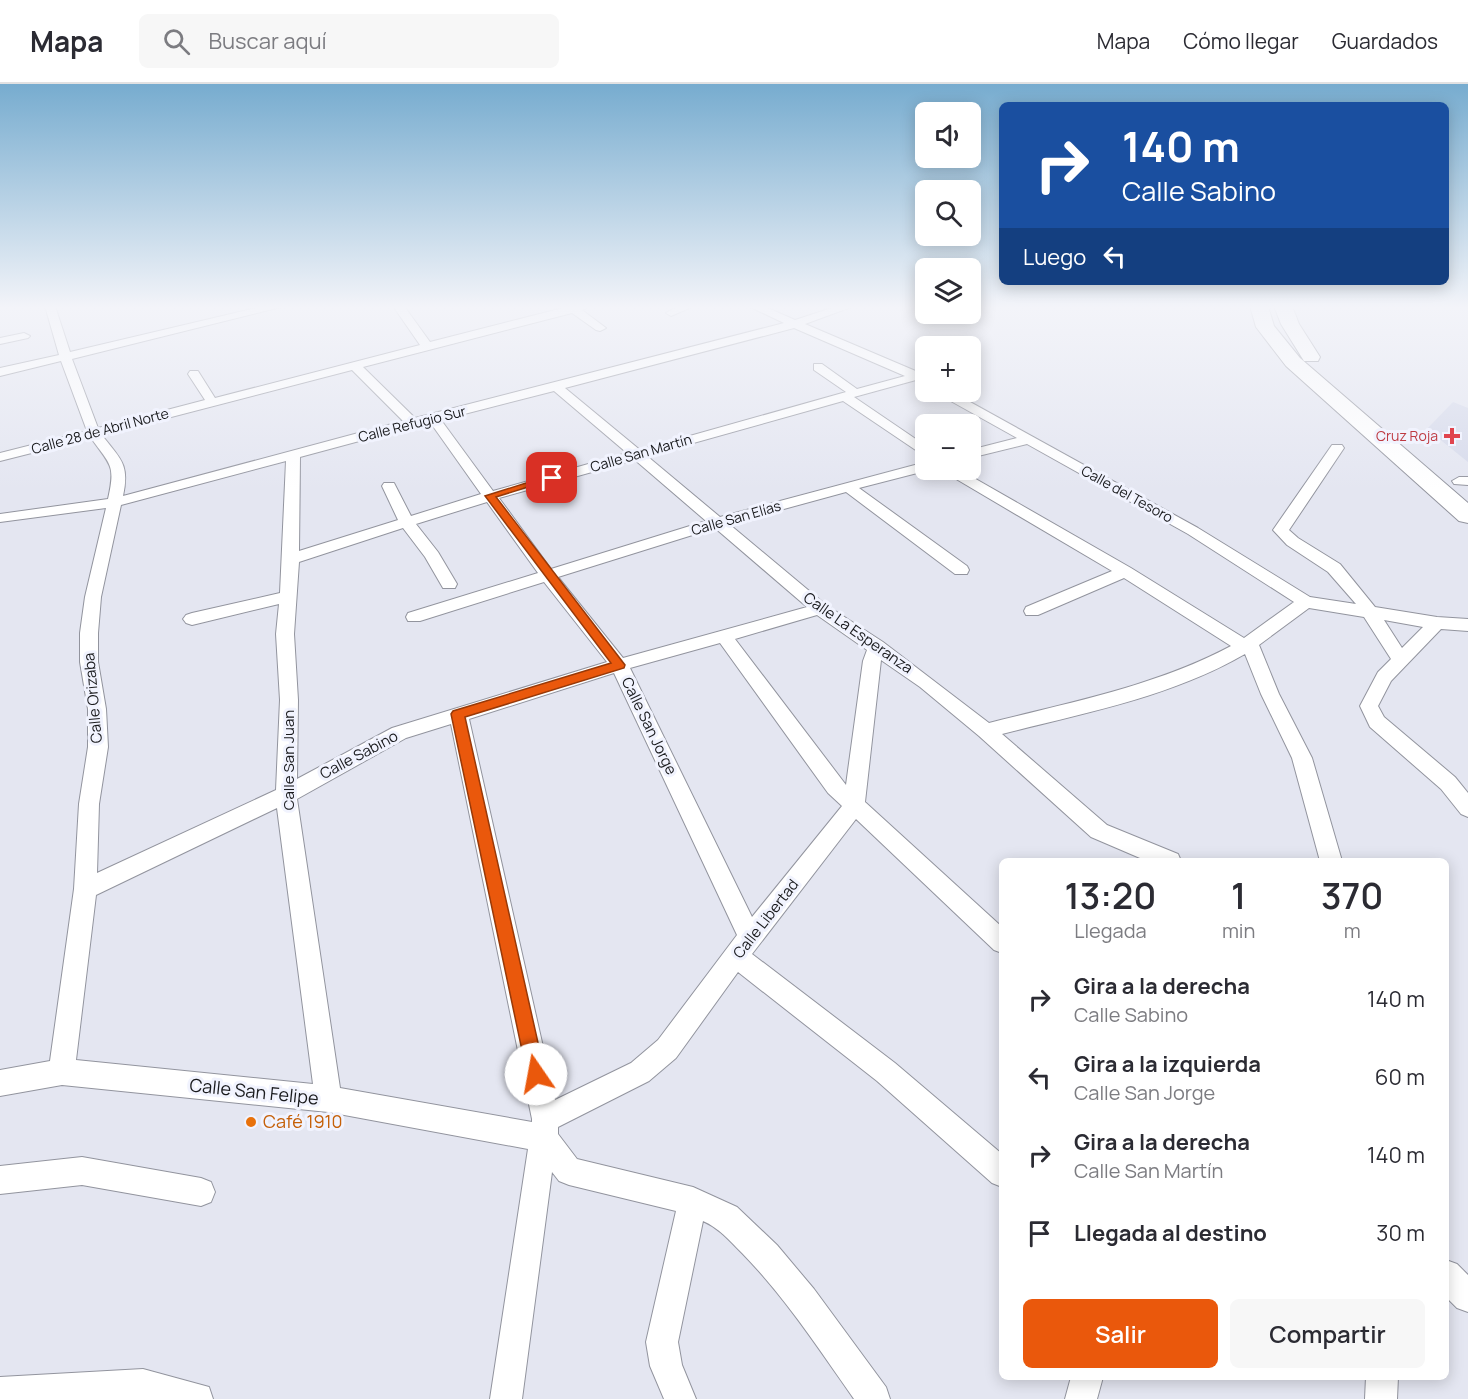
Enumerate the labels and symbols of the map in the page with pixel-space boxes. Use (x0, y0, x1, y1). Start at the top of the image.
street label: Calle Refugio Sur (356, 401, 468, 446)
street label: Calle 28 de Abril Norte (29, 403, 171, 458)
place label: Cruz Roja (1376, 426, 1438, 445)
marker: Cruz Roja (1443, 427, 1461, 445)
street label: Calle San Martín (588, 429, 694, 476)
pin (526, 452, 577, 503)
street label: Calle del Tesoro (1078, 461, 1177, 527)
street label: Calle San Elías (689, 496, 783, 539)
street label: Calle La Esperanza (799, 587, 917, 678)
street label: Calle Orizaba (78, 652, 107, 744)
street label: Calle San Jorge (617, 674, 682, 778)
street label: Calle San Juan (278, 710, 299, 810)
street label: Calle Sabino (316, 725, 402, 784)
street label: Calle Libertad (728, 875, 803, 963)
position arrow (504, 1042, 568, 1106)
street label: Calle San Felipe (188, 1072, 320, 1110)
place label: Café 1910 (263, 1109, 343, 1133)
marker: Café 1910 (244, 1115, 258, 1129)

